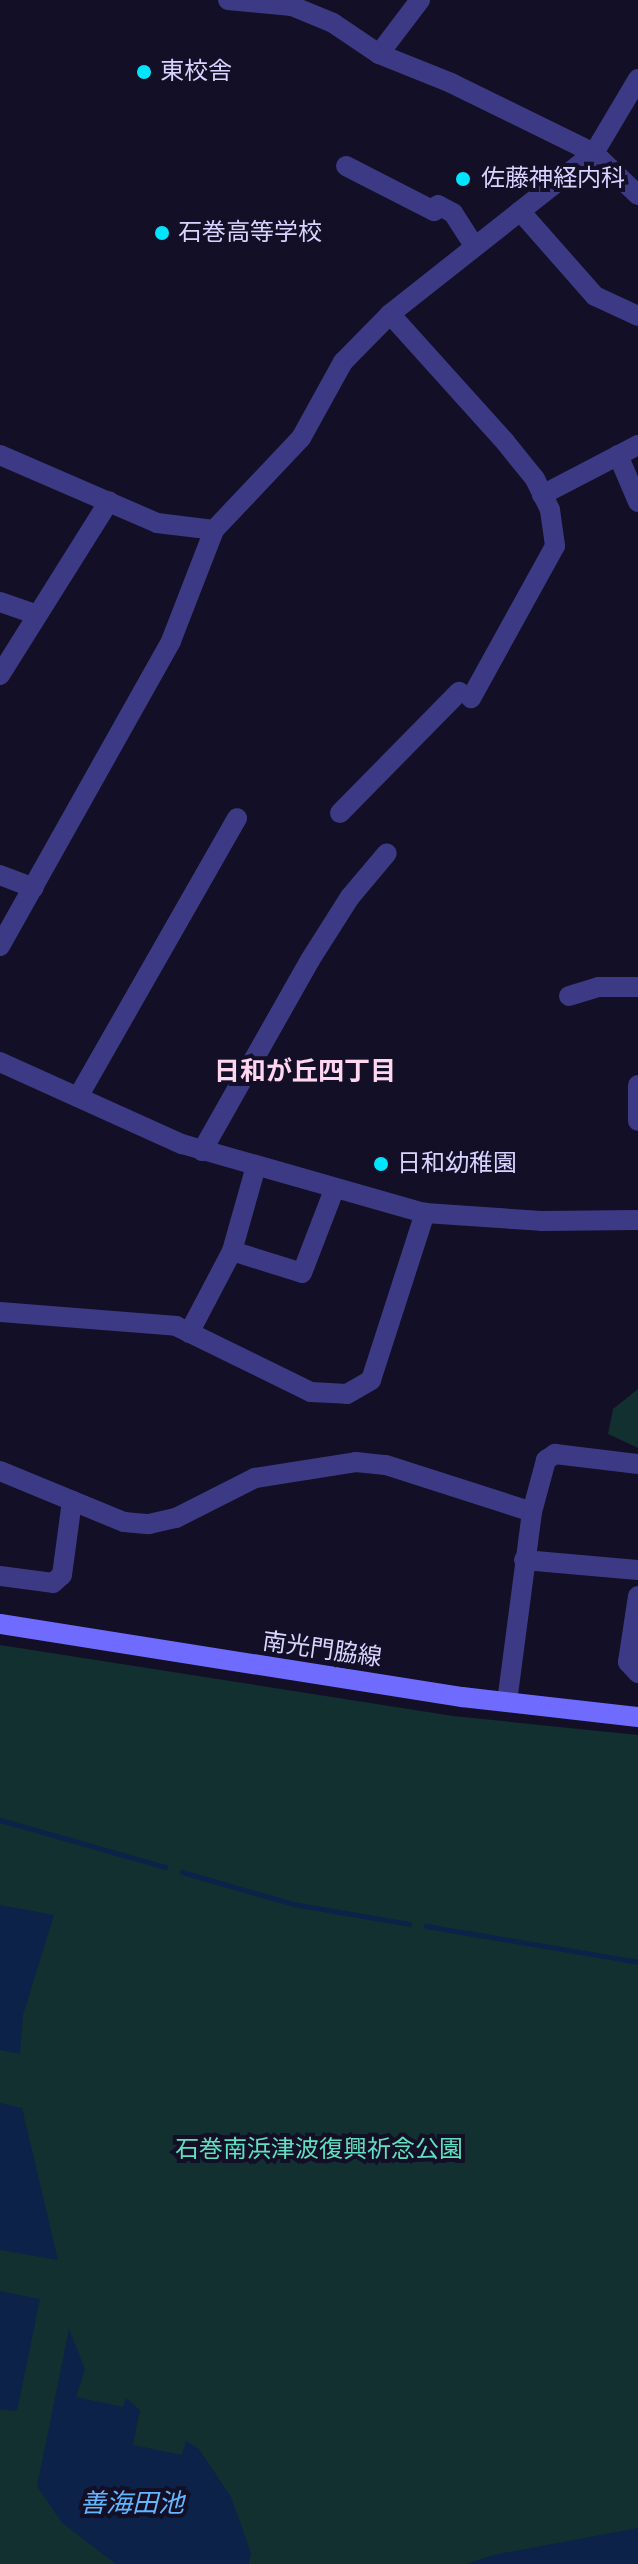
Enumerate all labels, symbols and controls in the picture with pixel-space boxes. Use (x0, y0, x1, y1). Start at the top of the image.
place label: 東校舎 (160, 58, 232, 86)
marker: 東校舎 (135, 63, 153, 81)
place label: 佐藤神経内科 (481, 165, 625, 193)
marker: 佐藤神経内科 (452, 168, 474, 190)
place label: 石巻高等学校 (178, 219, 322, 247)
marker: 石巻高等学校 (153, 224, 171, 242)
district label: 日和が丘四丁目 (214, 1056, 396, 1088)
place label: 日和幼稚園 (397, 1150, 517, 1178)
marker: 日和幼稚園 (372, 1155, 390, 1173)
street label: 南光門脇線 (261, 1627, 383, 1673)
park label: 石巻南浜津波復興祈念公園 (175, 2136, 463, 2164)
water label: 善海田池 (80, 2488, 184, 2520)

